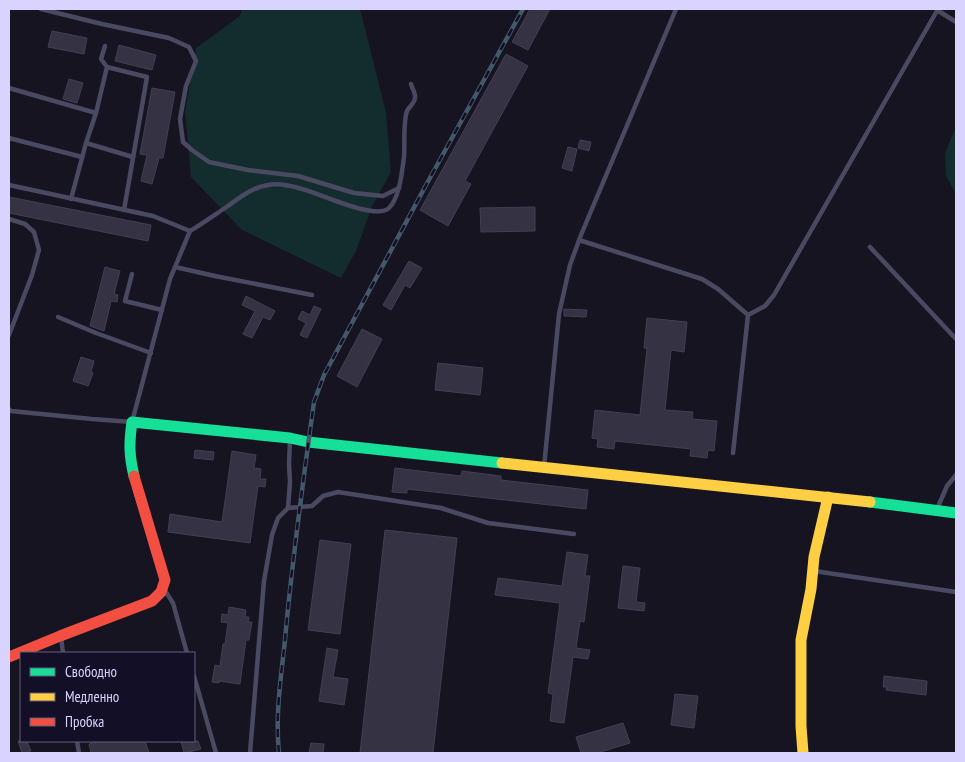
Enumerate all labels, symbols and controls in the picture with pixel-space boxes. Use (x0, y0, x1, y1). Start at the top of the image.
legend (20, 652, 195, 742)
text: Свободно (65, 662, 117, 681)
text: Медленно (65, 687, 119, 706)
text: Пробка (65, 712, 104, 731)

